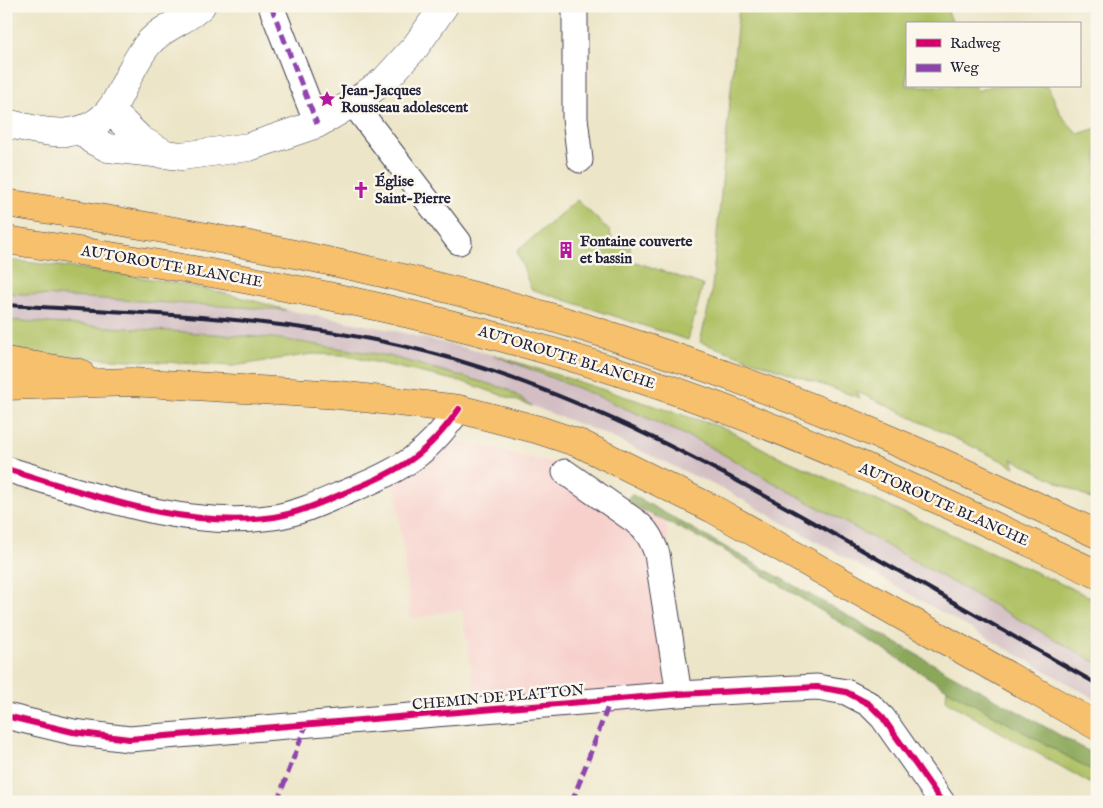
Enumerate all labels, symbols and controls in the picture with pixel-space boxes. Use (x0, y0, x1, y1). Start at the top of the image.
legend (906, 22, 1080, 88)
text: Radweg (950, 34, 1001, 53)
text: Weg (950, 58, 979, 77)
place label: Jean-Jacques Rousseau adolescent (339, 81, 469, 117)
place icon: Jean-Jacques Rousseau adolescent (317, 89, 337, 109)
place label: Église Saint-Pierre (375, 172, 451, 208)
church icon: Église Saint-Pierre (351, 180, 371, 200)
place label: Fontaine couverte et bassin (580, 232, 693, 268)
building icon: Fontaine couverte et bassin (556, 240, 576, 260)
street label: AUTOROUTE BLANCHE (79, 241, 264, 292)
street label: AUTOROUTE BLANCHE (475, 321, 658, 393)
street label: AUTOROUTE BLANCHE (855, 458, 1032, 551)
street label: CHEMIN DE PLATTON (411, 681, 585, 714)

